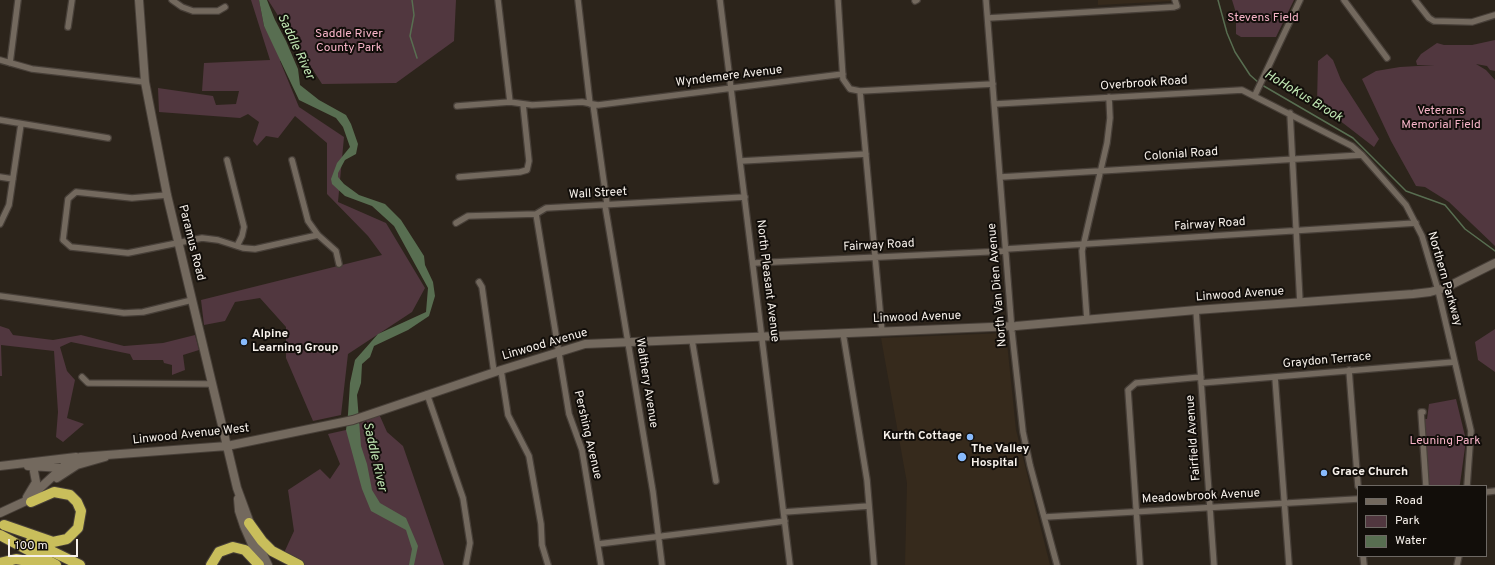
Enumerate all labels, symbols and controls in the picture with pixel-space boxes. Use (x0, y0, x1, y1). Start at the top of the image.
water label: Saddle River (273, 12, 317, 82)
park label: Stevens Field (1227, 12, 1299, 26)
park label: Saddle River County Park (315, 28, 383, 56)
street label: Wyndemere Avenue (675, 63, 783, 91)
water label: HoHoKus Brook (1261, 68, 1345, 126)
street label: Overbrook Road (1100, 74, 1188, 94)
park label: Veterans Memorial Field (1401, 105, 1481, 133)
street label: Colonial Road (1144, 145, 1218, 165)
street label: Wall Street (569, 185, 627, 203)
street label: Paramus Road (175, 203, 207, 283)
street label: Fairway Road (1174, 215, 1246, 235)
street label: North Pleasant Avenue (752, 219, 782, 343)
street label: North Van Dien Avenue (985, 222, 1011, 348)
street label: Northern Parkway (1424, 230, 1464, 328)
street label: Fairway Road (843, 237, 915, 255)
street label: Linwood Avenue (1195, 285, 1285, 305)
street label: Linwood Avenue (873, 309, 961, 327)
street label: Linwood Avenue (501, 326, 589, 364)
place label: Alpine Learning Group (252, 328, 338, 356)
marker: Alpine Learning Group (239, 337, 249, 347)
street label: Walthery Avenue (632, 337, 660, 429)
street label: Graydon Terrace (1282, 350, 1372, 372)
street label: Pershing Avenue (570, 389, 604, 481)
street label: Fairfield Avenue (1184, 394, 1204, 482)
water label: Saddle River (358, 421, 390, 493)
street label: Linwood Avenue West (132, 422, 250, 448)
place label: Kurth Cottage (883, 430, 962, 444)
marker: Kurth Cottage (965, 432, 975, 442)
park label: Leuning Park (1409, 435, 1481, 449)
place label: The Valley Hospital (971, 443, 1029, 471)
marker: The Valley Hospital (956, 451, 968, 463)
place label: Grace Church (1332, 466, 1408, 480)
marker: Grace Church (1319, 468, 1329, 478)
legend (1357, 485, 1487, 557)
street label: Meadowbrook Avenue (1142, 487, 1260, 507)
text: Road (1395, 493, 1423, 509)
text: Park (1395, 513, 1420, 529)
scale bar (10, 531, 80, 557)
text: Water (1395, 533, 1427, 549)
text: 100 m (15, 538, 48, 554)

